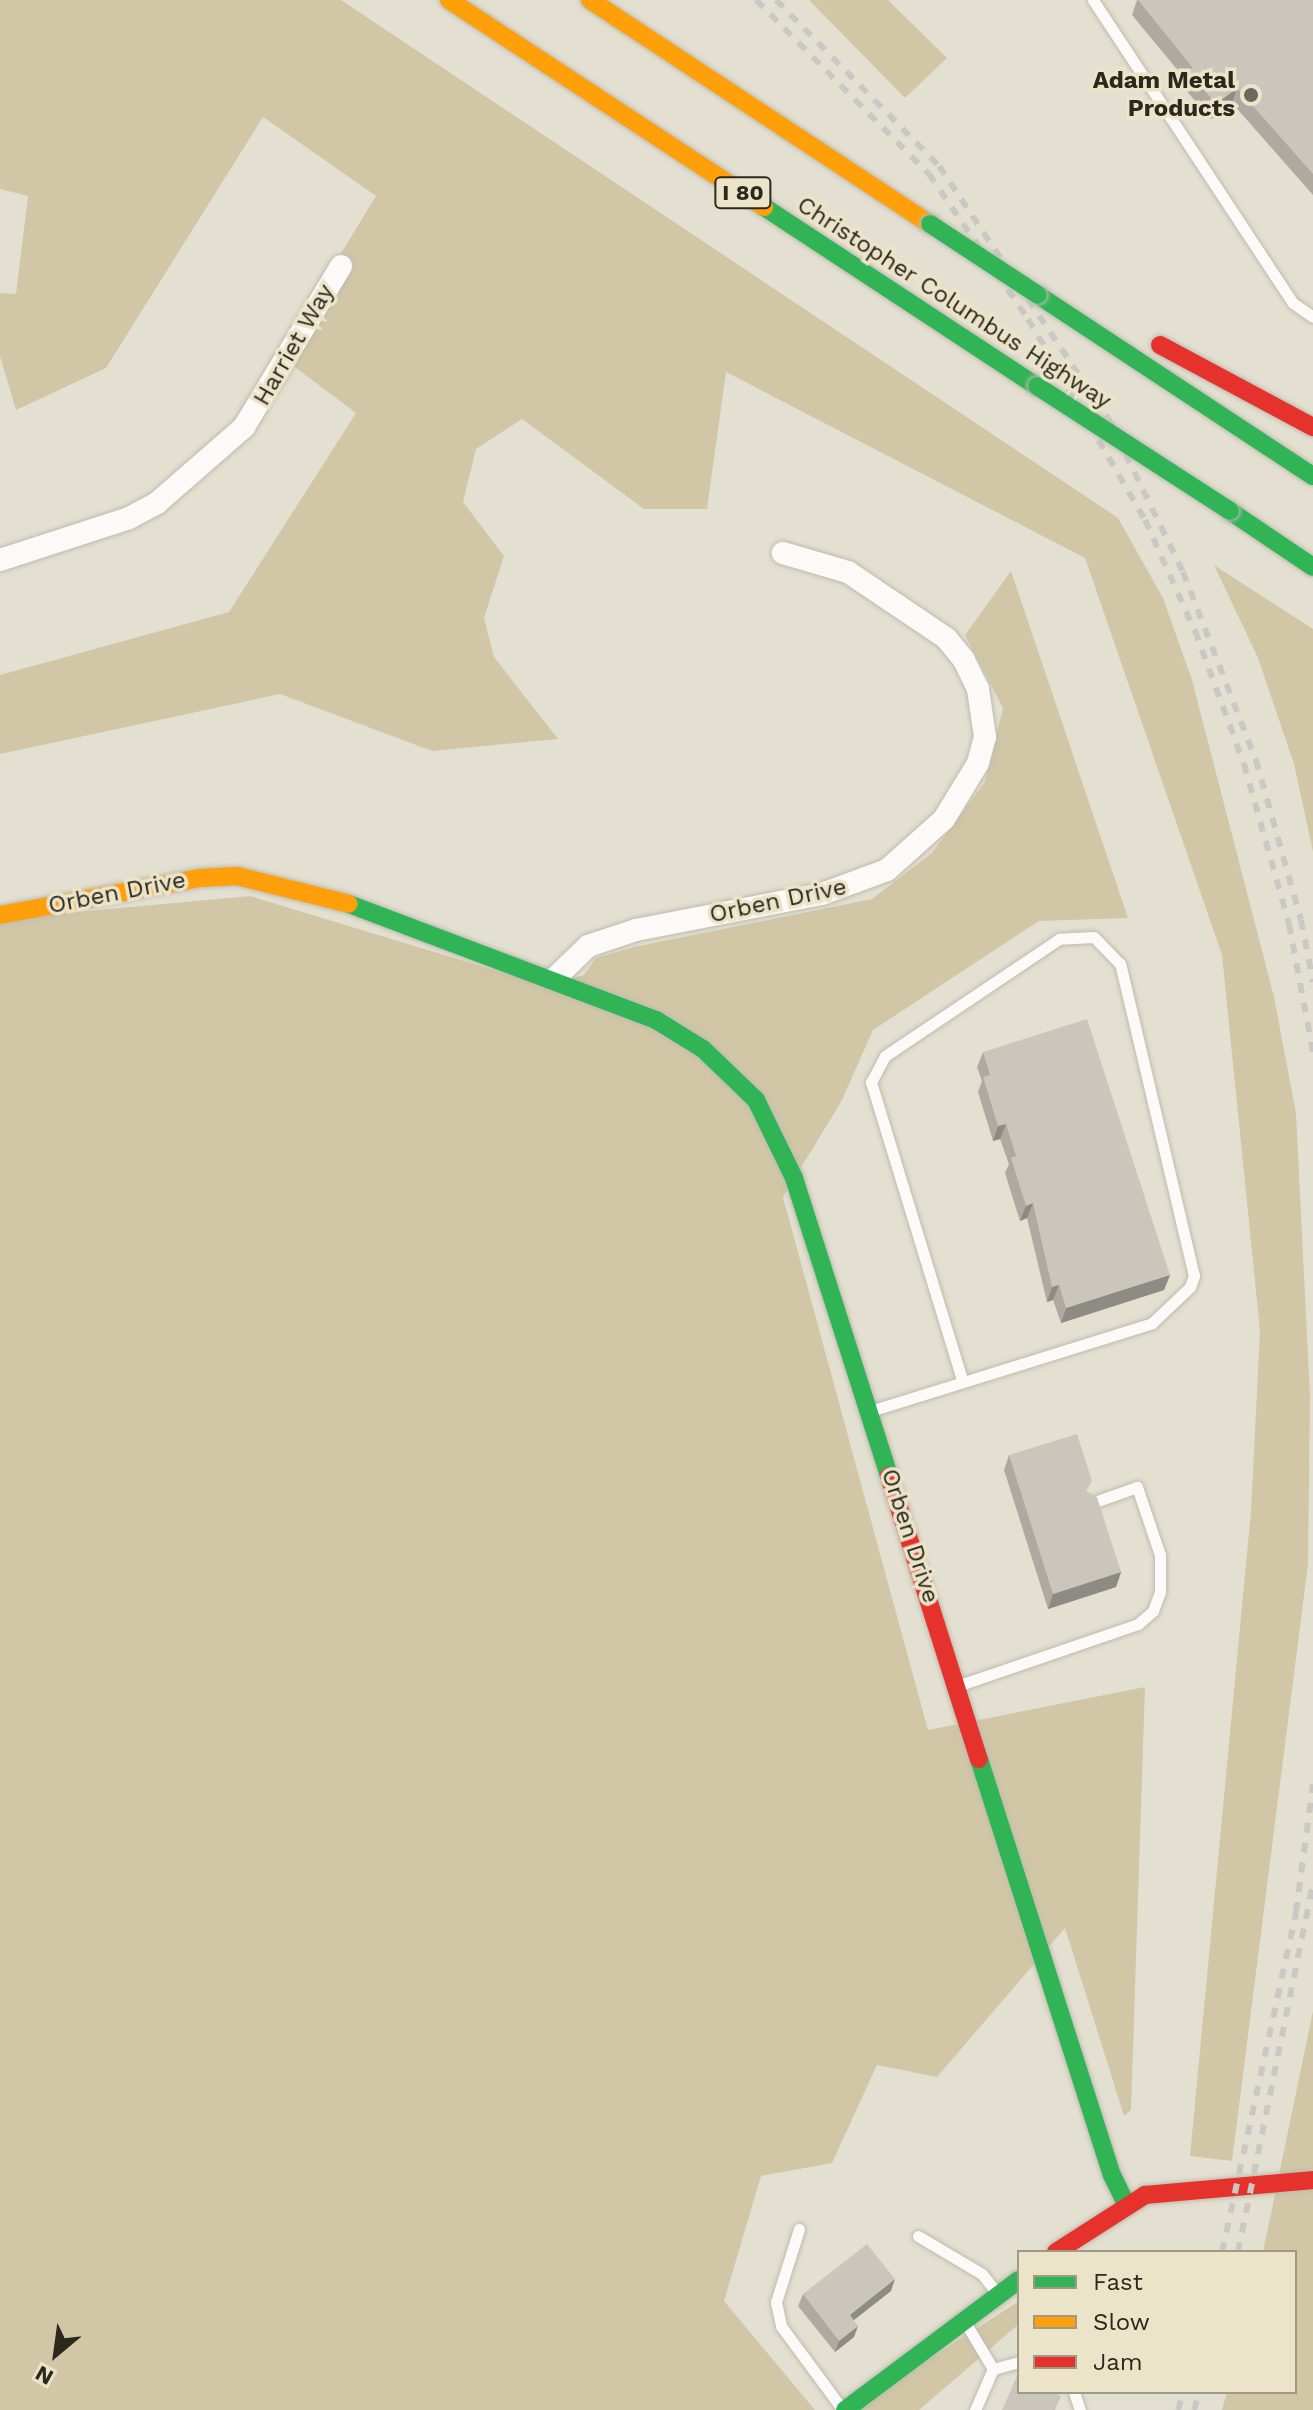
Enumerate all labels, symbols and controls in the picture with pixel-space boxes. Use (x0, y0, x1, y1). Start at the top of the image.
place label: Adam Metal Products (1093, 67, 1235, 123)
marker: Adam Metal Products (1242, 86, 1260, 104)
road number: I 80 (713, 175, 773, 211)
street label: Christopher Columbus Highway (791, 190, 1117, 416)
street label: Harriet Way (247, 279, 341, 411)
street label: Orben Drive (46, 866, 188, 920)
street label: Orben Drive (707, 872, 849, 930)
street label: Orben Drive (875, 1465, 945, 1607)
legend (1017, 2250, 1297, 2394)
text: Fast (1093, 2268, 1143, 2296)
text: Slow (1093, 2308, 1150, 2336)
north arrow (16, 2314, 96, 2394)
text: Jam (1093, 2348, 1143, 2376)
text: N (31, 2361, 57, 2390)

